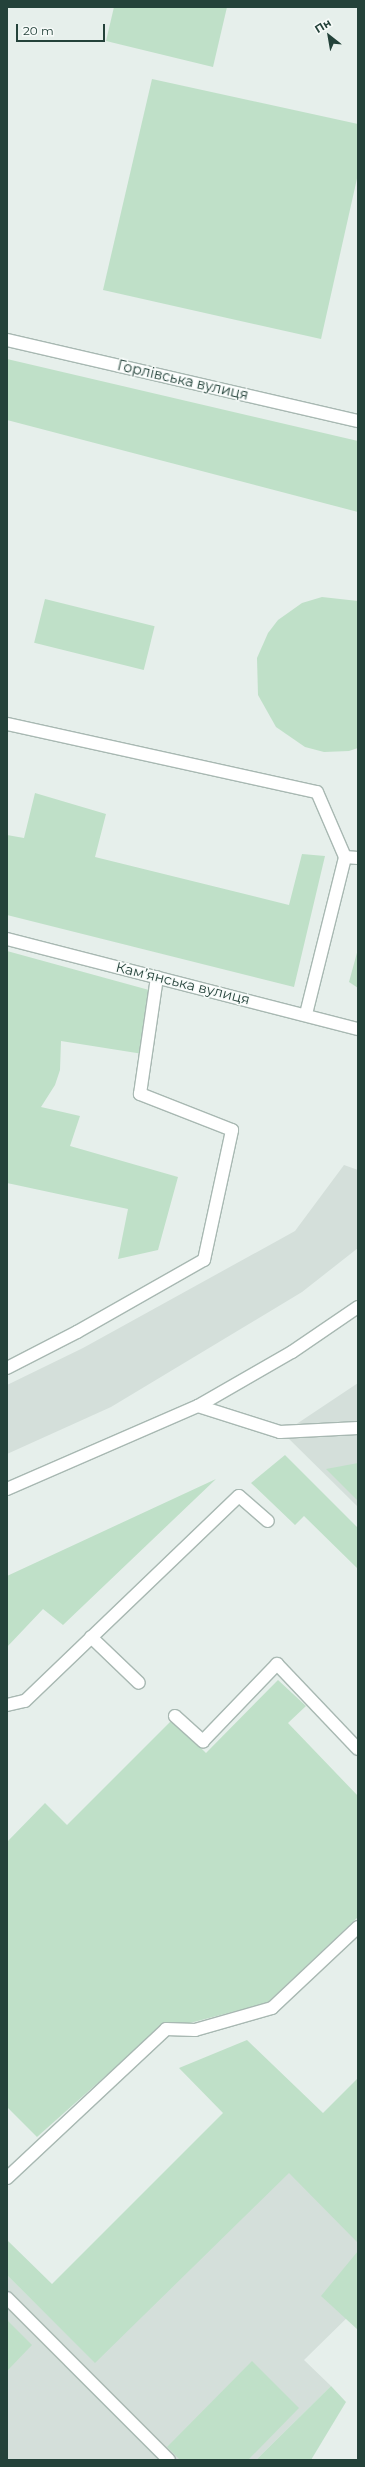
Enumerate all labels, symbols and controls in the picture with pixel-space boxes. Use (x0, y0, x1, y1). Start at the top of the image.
text: Пн (312, 15, 334, 36)
scale bar (18, 16, 107, 42)
north arrow (309, 16, 349, 56)
text: 20 m (23, 23, 54, 38)
street label: Горлівська вулиця (116, 357, 250, 403)
street label: Камʼянська вулиця (114, 958, 252, 1008)

